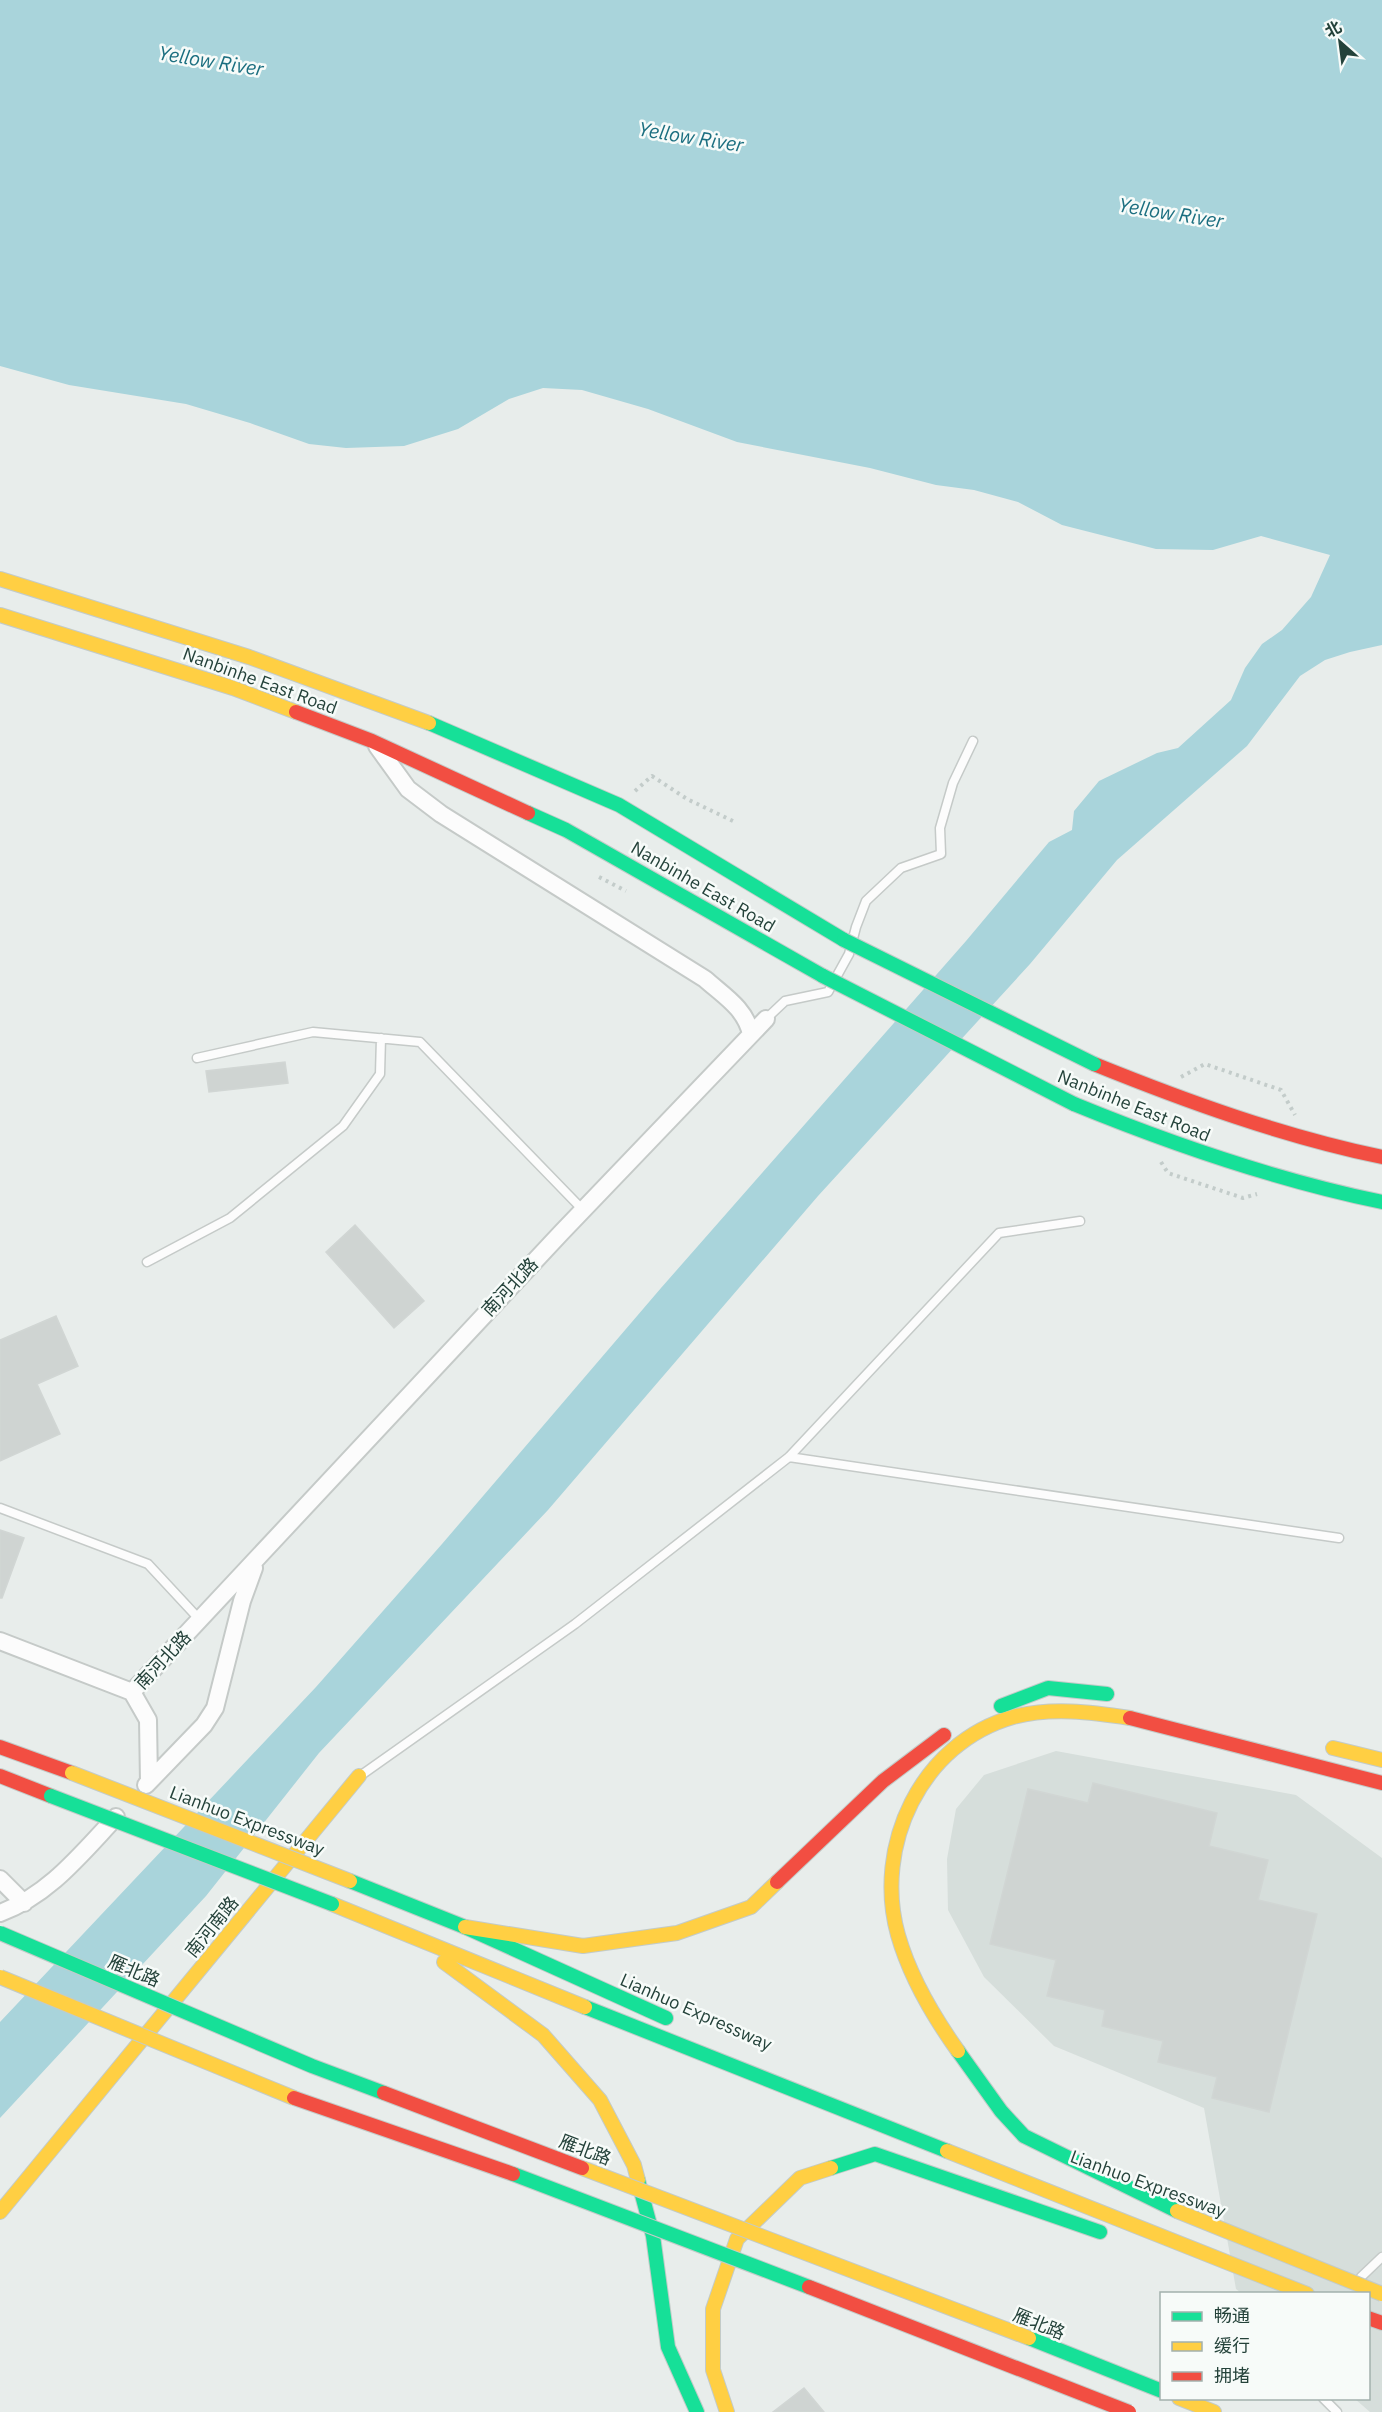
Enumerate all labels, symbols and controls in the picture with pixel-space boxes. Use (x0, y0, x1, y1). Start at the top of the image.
north arrow (1310, 12, 1370, 72)
text: 北 (1321, 16, 1345, 41)
water label: Yellow River (157, 39, 266, 82)
water label: Yellow River (637, 115, 746, 158)
water label: Yellow River (1117, 191, 1226, 234)
street label: Nanbinhe East Road (180, 642, 341, 719)
street label: Nanbinhe East Road (627, 836, 779, 937)
street label: Nanbinhe East Road (1054, 1064, 1214, 1147)
street label: 南河北路 (477, 1252, 543, 1321)
street label: 南河北路 (130, 1625, 196, 1694)
street label: Lianhuo Expressway (166, 1780, 328, 1861)
street label: 南河南路 (180, 1891, 243, 1962)
street label: 雁北路 (105, 1949, 164, 1992)
street label: Lianhuo Expressway (617, 1968, 776, 2055)
street label: 雁北路 (556, 2129, 615, 2170)
street label: Lianhuo Expressway (1067, 2145, 1229, 2222)
legend (1160, 2292, 1370, 2400)
street label: 雁北路 (1010, 2303, 1069, 2344)
text: 畅通 (1214, 2304, 1250, 2327)
text: 缓行 (1214, 2334, 1250, 2357)
text: 拥堵 (1214, 2364, 1250, 2387)

